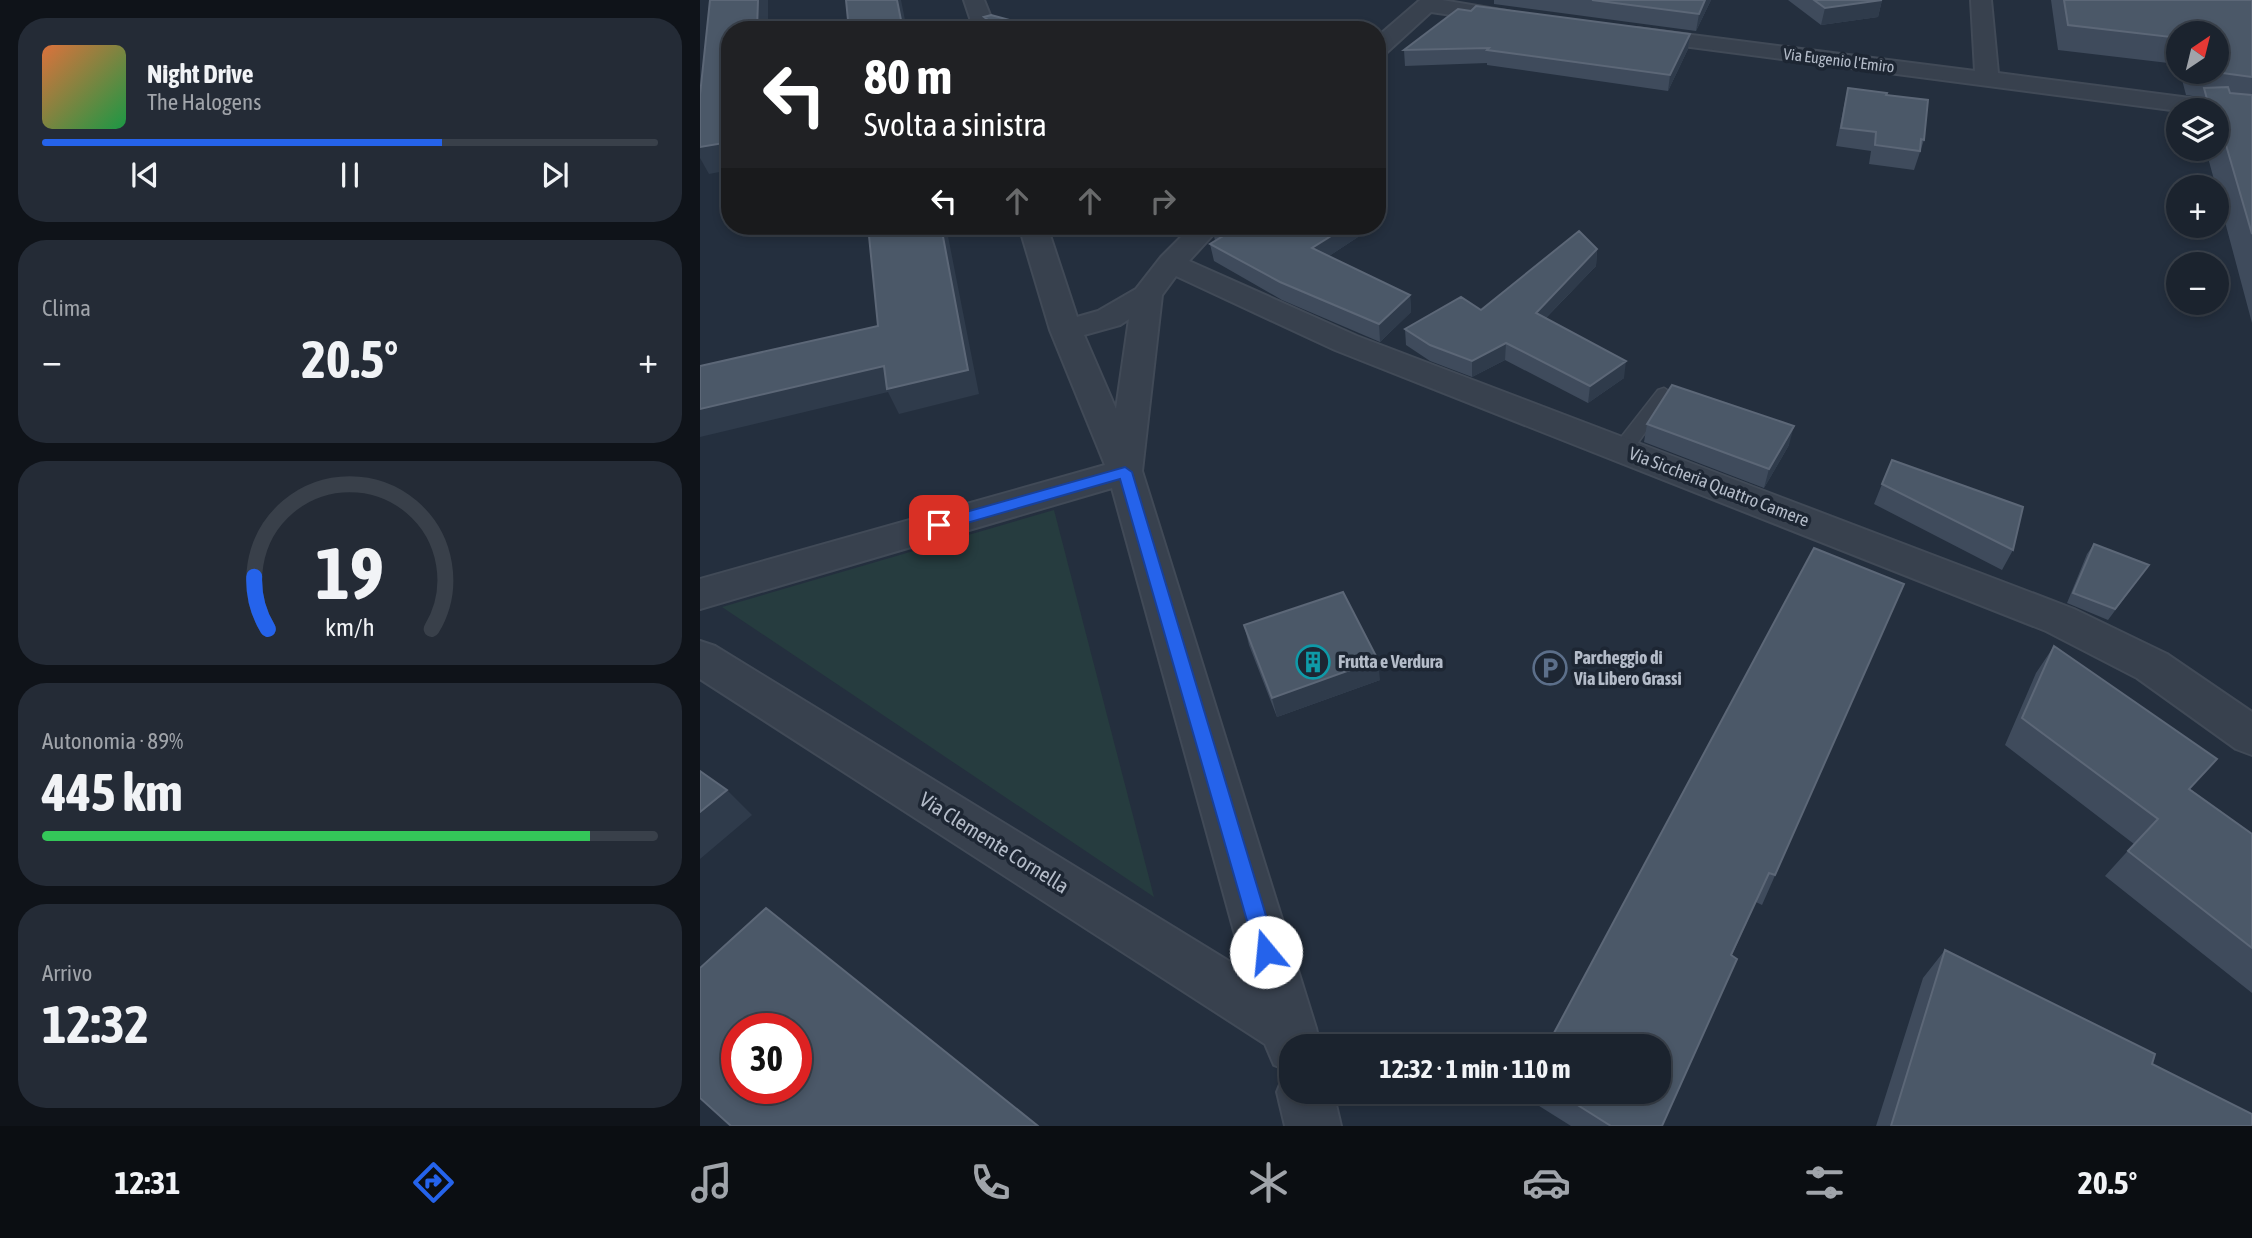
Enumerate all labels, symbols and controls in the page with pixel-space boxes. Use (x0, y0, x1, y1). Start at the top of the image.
north arrow (2166, 21, 2230, 84)
map controls (2166, 21, 2229, 315)
street label: Via Eugenio l'Emiro (1782, 44, 1896, 77)
text: 80 m (864, 48, 952, 104)
icon: left (749, 49, 840, 140)
text: Night Drive (147, 59, 254, 89)
text: The Halogens (147, 89, 261, 115)
button: layers (2166, 98, 2229, 161)
text: Svolta a sinistra (864, 106, 1047, 143)
icon: previous (126, 156, 164, 194)
icon: pause (331, 156, 369, 194)
icon: next (536, 156, 574, 194)
button: + (2166, 175, 2229, 238)
icon: left (925, 182, 963, 220)
icon: ahead (998, 182, 1036, 220)
icon: ahead (1071, 182, 1109, 220)
icon: right (1144, 182, 1182, 220)
button: − (2166, 252, 2229, 315)
text: Clima (42, 295, 91, 321)
text: 20.5° (302, 329, 398, 389)
text: − (42, 338, 62, 381)
text: + (638, 338, 658, 381)
street label: Via Siccheria Quattro Camere (1626, 442, 1812, 531)
pin (909, 495, 969, 555)
icon: arrive (920, 506, 958, 544)
text: 19 (316, 531, 384, 614)
text: km/h (325, 613, 375, 641)
building icon: Frutta e Verdura (1294, 643, 1332, 681)
place label: Parcheggio di Via Libero Grassi (1573, 647, 1682, 689)
parking icon: Parcheggio di Via Libero Grassi (1531, 649, 1569, 687)
place label: Frutta e Verdura (1338, 651, 1443, 672)
text: Autonomia · 89% (42, 728, 183, 754)
text: 445 km (42, 762, 183, 822)
street label: Via Clemente Cornella (916, 787, 1074, 898)
position arrow (1229, 915, 1303, 989)
text: Arrivo (42, 960, 92, 986)
text: 12:32 (42, 994, 149, 1054)
speed limit sign: 30 (721, 1013, 812, 1104)
text: 12:32 · 1 min · 110 m (1380, 1054, 1570, 1084)
icon: directions (409, 1158, 458, 1207)
icon: music (687, 1158, 736, 1207)
icon: phone (966, 1158, 1015, 1207)
icon: climate (1244, 1158, 1293, 1207)
icon: car (1522, 1158, 1571, 1207)
icon: filters (1800, 1158, 1849, 1207)
text: 12:31 (115, 1164, 180, 1201)
text: 20.5° (2078, 1164, 2137, 1201)

